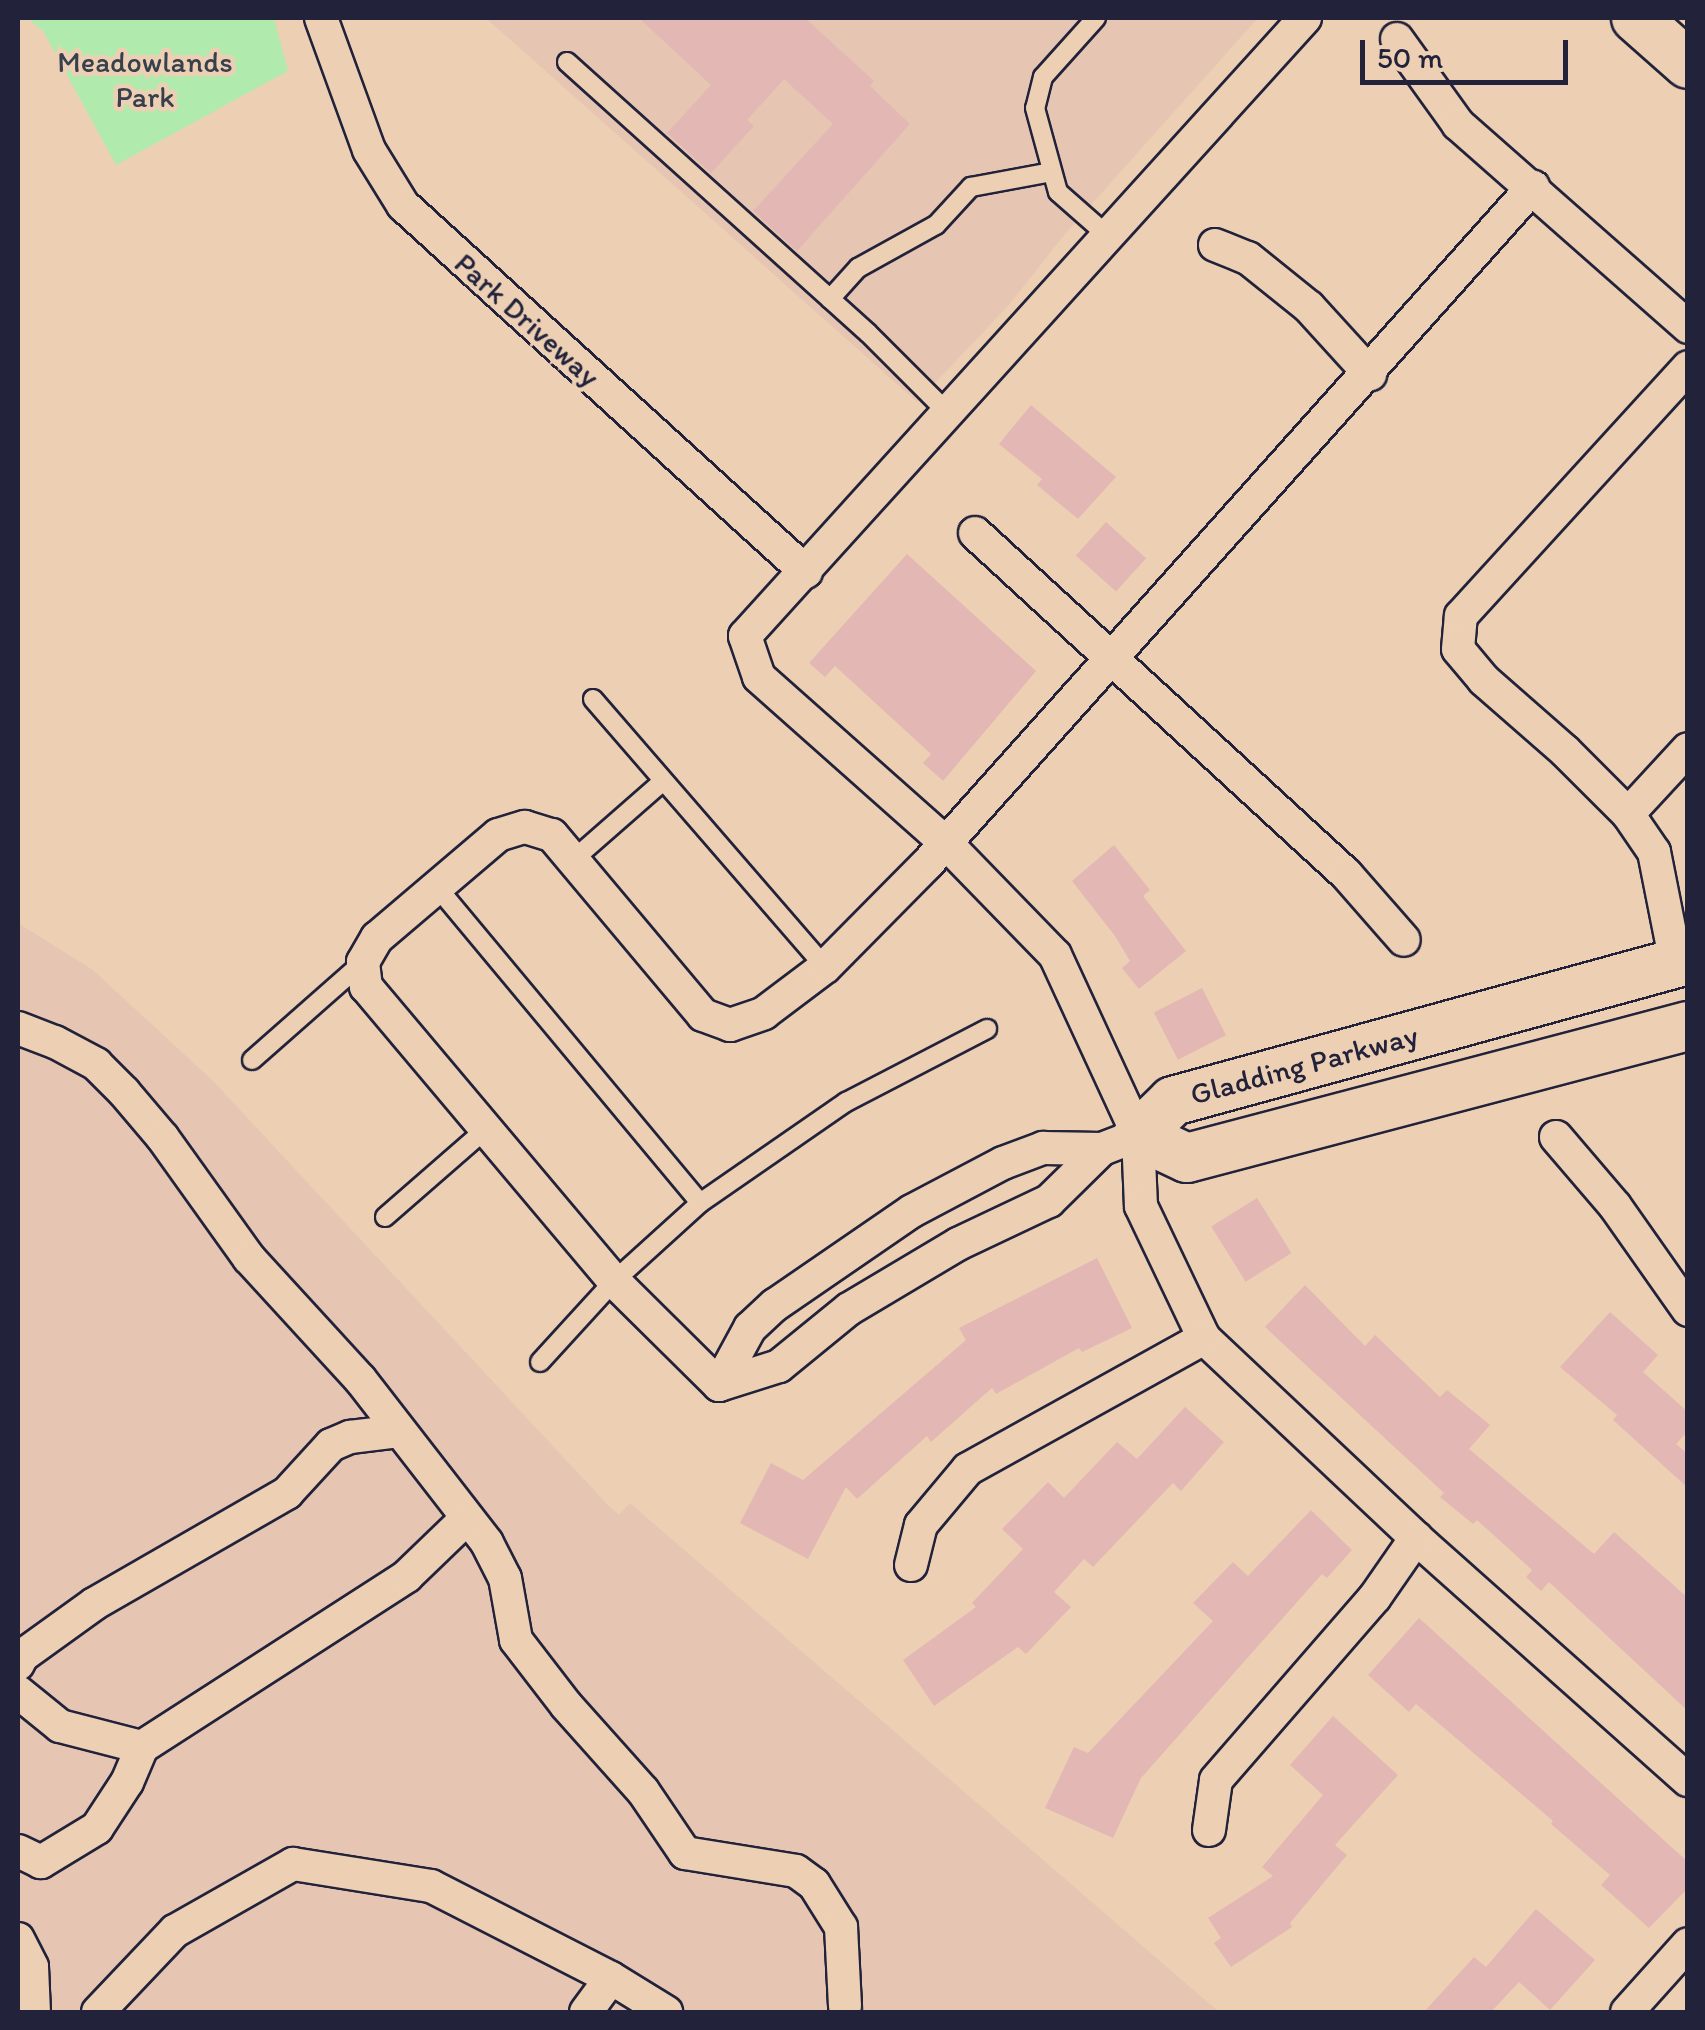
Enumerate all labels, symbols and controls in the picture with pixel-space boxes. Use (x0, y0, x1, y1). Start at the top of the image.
scale bar (1365, 20, 1572, 82)
text: 50 m (1377, 39, 1443, 76)
park label: Meadowlands Park (57, 44, 233, 114)
street label: Park Driveway (447, 245, 607, 395)
street label: Gladding Parkway (1187, 1018, 1421, 1112)

